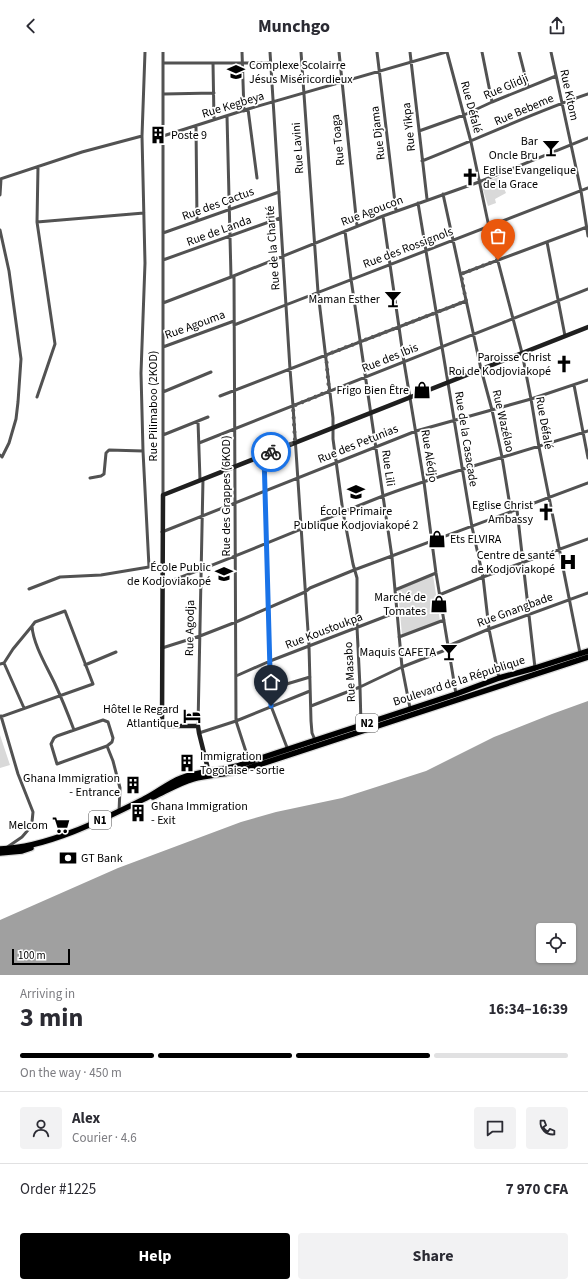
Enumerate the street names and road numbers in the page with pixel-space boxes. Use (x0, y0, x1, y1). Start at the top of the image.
street label: Rue Kitom (555, 68, 583, 122)
street label: Rue Glidji (481, 70, 531, 104)
street label: Rue Défalé (456, 79, 486, 135)
street label: Rue Kegbeya (200, 87, 266, 123)
street label: Rue Bebeme (492, 90, 556, 130)
street label: Rue Yikpa (398, 102, 420, 152)
street label: Rue Djama (366, 105, 390, 161)
street label: Rue Toaga (327, 113, 349, 167)
street label: Rue Lavini (288, 122, 308, 174)
street label: Rue des Cactus (180, 183, 256, 225)
street label: Rue Agoucon (338, 191, 406, 231)
street label: Rue de la Charité (262, 205, 284, 291)
street label: Rue de Landa (184, 211, 254, 251)
street label: Rue des Rossignols (361, 223, 455, 273)
street label: Rue Agouma (162, 306, 228, 344)
street label: Rue des Ibis (359, 339, 421, 377)
street label: Rue Pilimaboo (2KOD) (145, 351, 162, 461)
street label: Rue Wazélao (488, 388, 518, 454)
street label: Rue de la Casacade (450, 390, 482, 488)
street label: Rue Défalé (531, 395, 557, 451)
street label: Rue des Petunias (315, 420, 401, 468)
street label: Rue Alédjo (416, 428, 442, 484)
street label: Rue des Grappes (6KOD) (218, 435, 235, 557)
street label: Rue Lili (377, 449, 399, 487)
street label: Rue Gnangbade (475, 588, 555, 632)
street label: Rue Agodja (181, 600, 199, 656)
street label: Rue Koustoukpa (283, 608, 365, 654)
street label: Rue Masabo (340, 641, 360, 703)
street label: Boulevard de la République (391, 652, 527, 710)
road number: N2 (356, 714, 378, 732)
road number: N1 (89, 811, 111, 829)

